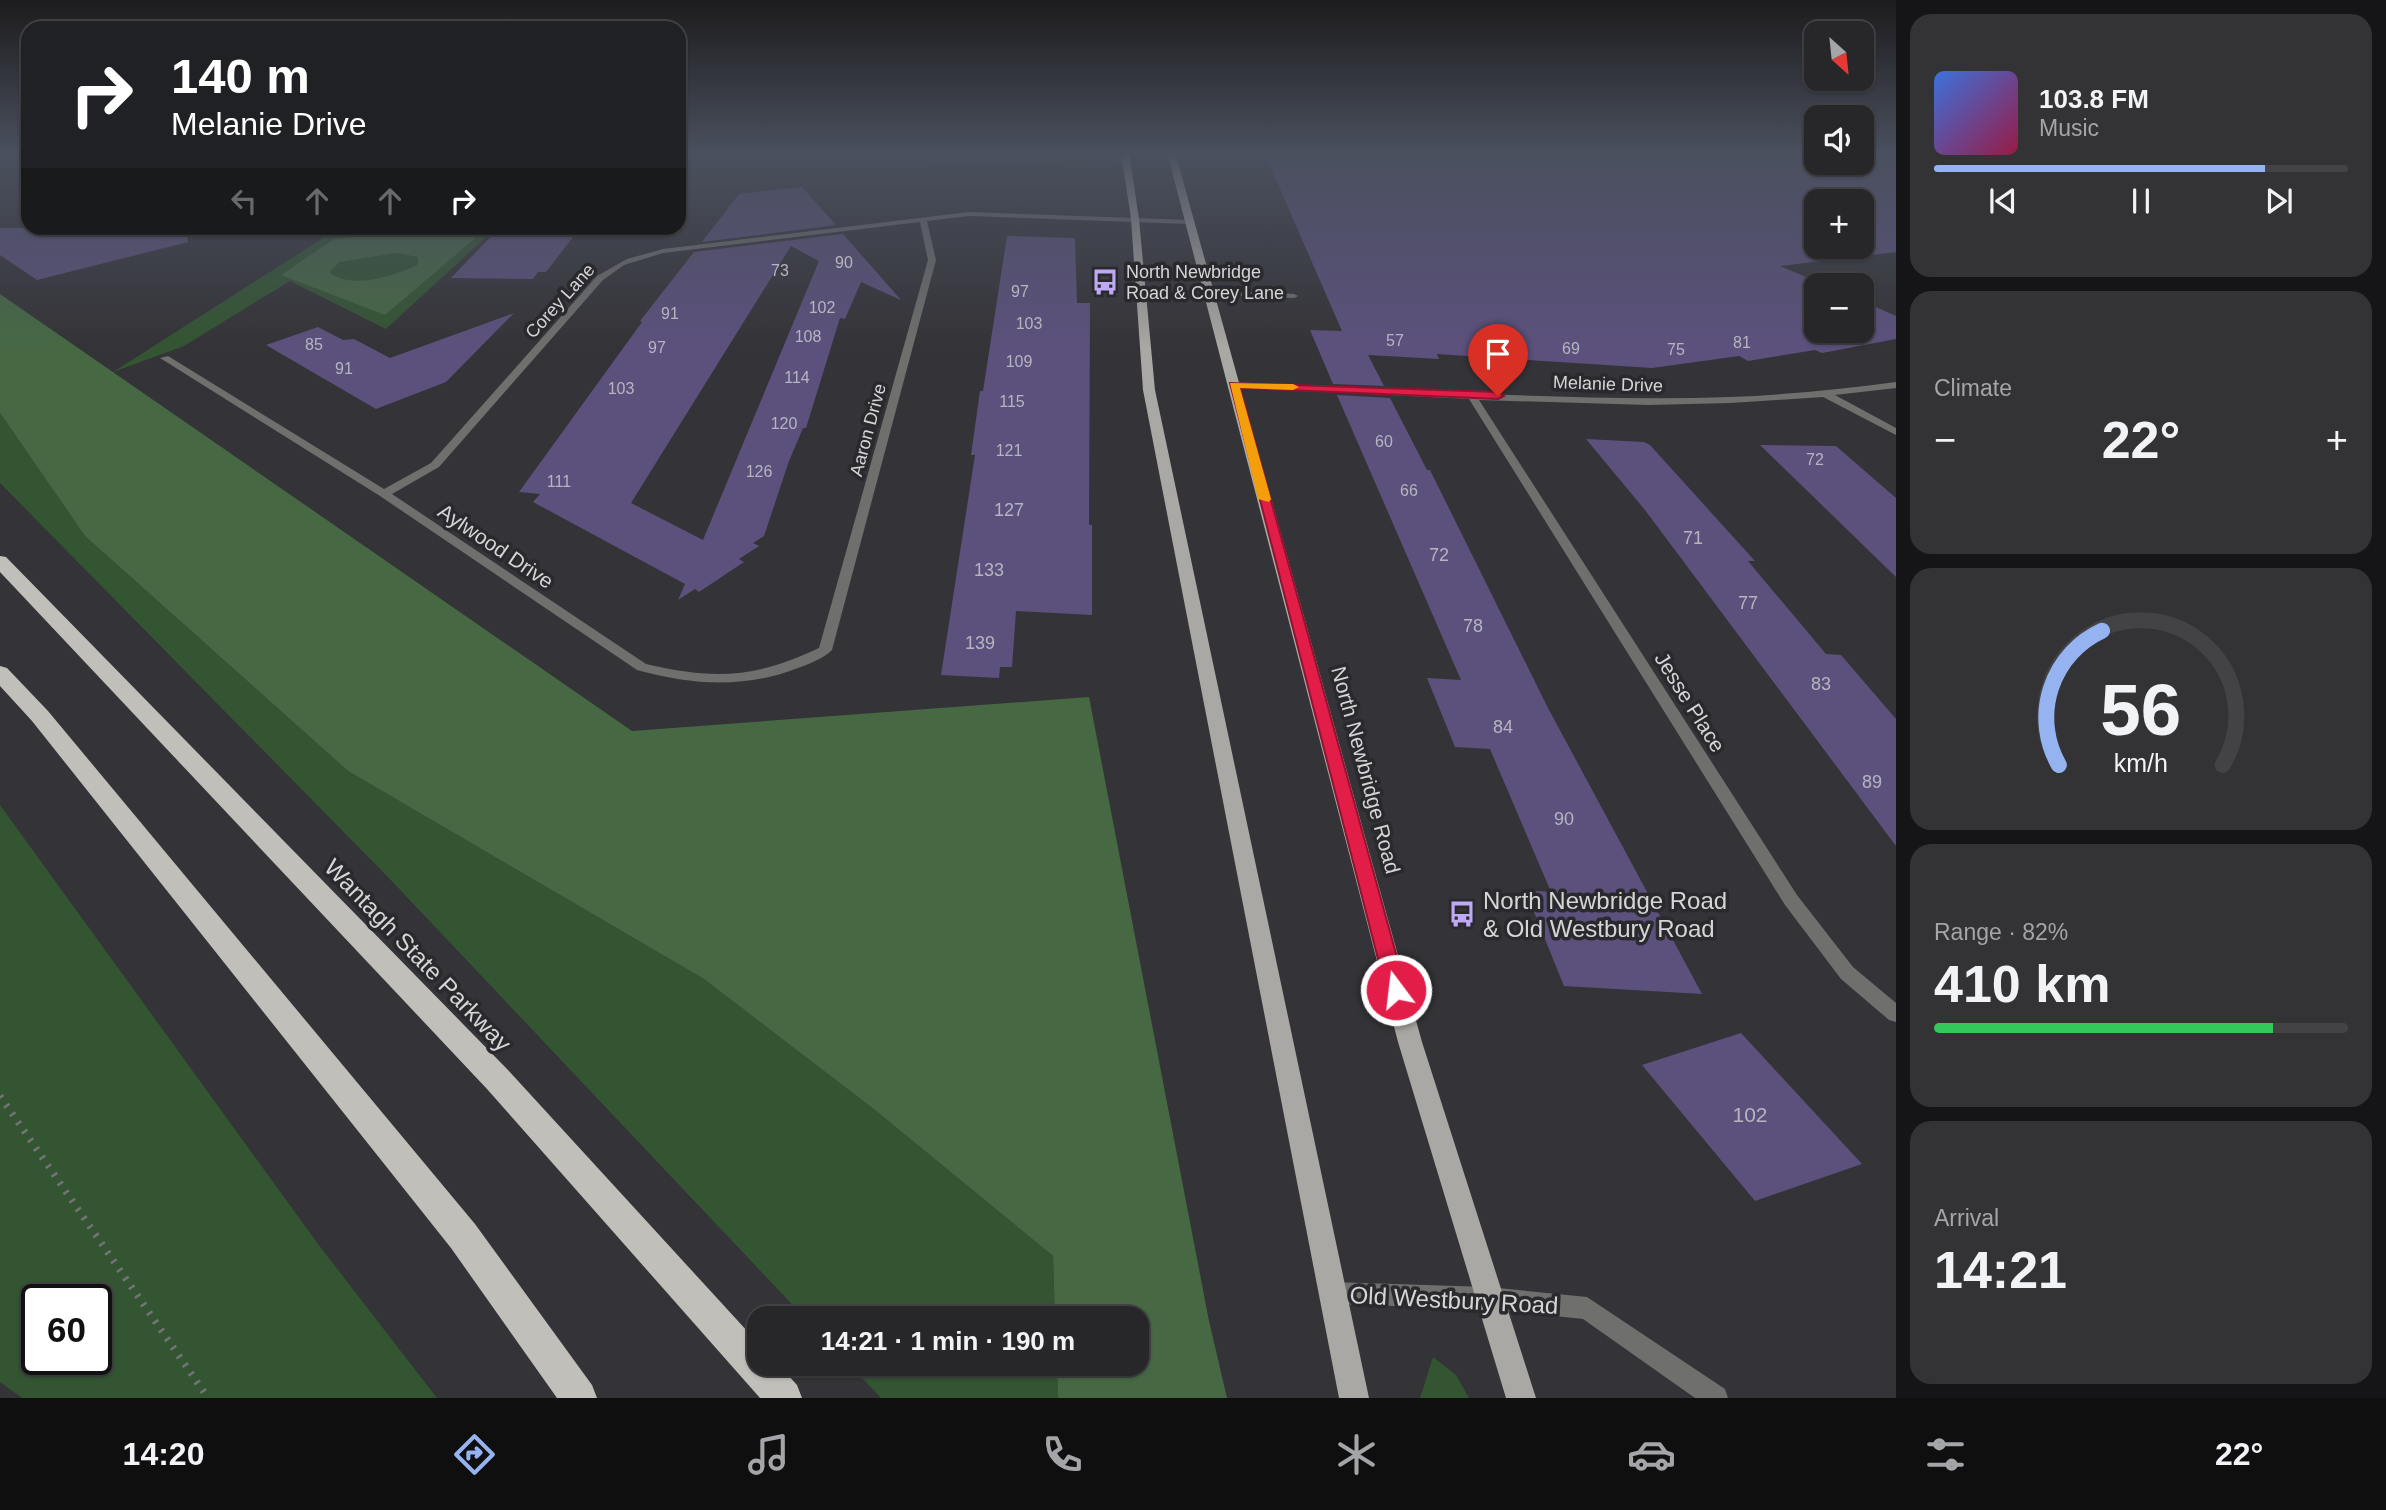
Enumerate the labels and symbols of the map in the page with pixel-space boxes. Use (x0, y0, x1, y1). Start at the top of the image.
north arrow (1804, 21, 1874, 91)
house number: 90 (835, 254, 853, 271)
street label: Corey Lane (521, 260, 599, 342)
house number: 73 (771, 262, 789, 279)
place label: North Newbridge Road & Corey Lane (1126, 262, 1284, 303)
bus stop icon: North Newbridge Road & Corey Lane (1090, 267, 1120, 297)
house number: 97 (1011, 283, 1029, 300)
house number: 102 (809, 299, 835, 316)
house number: 91 (661, 305, 679, 322)
house number: 103 (1016, 315, 1042, 332)
pin (1468, 324, 1528, 396)
house number: 108 (795, 328, 821, 345)
house number: 57 (1386, 332, 1404, 349)
house number: 81 (1733, 334, 1751, 351)
house number: 85 (305, 336, 323, 353)
house number: 97 (648, 339, 666, 356)
house number: 69 (1562, 340, 1580, 357)
house number: 75 (1667, 341, 1685, 358)
house number: 109 (1006, 353, 1032, 370)
house number: 91 (335, 360, 353, 377)
house number: 114 (784, 369, 810, 386)
street label: Melanie Drive (1553, 372, 1663, 396)
house number: 103 (608, 380, 634, 397)
street label: Aaron Drive (846, 382, 890, 478)
house number: 115 (999, 393, 1025, 410)
house number: 120 (771, 415, 797, 432)
house number: 60 (1375, 433, 1393, 450)
house number: 121 (996, 442, 1022, 459)
house number: 72 (1806, 451, 1824, 468)
house number: 126 (746, 463, 772, 480)
house number: 111 (547, 473, 571, 490)
house number: 66 (1400, 482, 1418, 499)
street label: Aylwood Drive (434, 499, 558, 593)
house number: 127 (994, 500, 1024, 520)
house number: 71 (1683, 528, 1703, 548)
house number: 72 (1429, 545, 1449, 565)
house number: 133 (974, 560, 1004, 580)
house number: 77 (1738, 593, 1758, 613)
house number: 78 (1463, 616, 1483, 636)
house number: 139 (965, 633, 995, 653)
street label: Jesse Place (1650, 648, 1730, 756)
street label: North Newbridge Road (1327, 664, 1405, 876)
house number: 83 (1811, 674, 1831, 694)
house number: 84 (1493, 717, 1513, 737)
house number: 89 (1862, 772, 1882, 792)
house number: 90 (1554, 809, 1574, 829)
street label: Wantagh State Parkway (319, 853, 517, 1057)
place label: North Newbridge Road & Old Westbury Road (1483, 887, 1727, 942)
bus stop icon: North Newbridge Road & Old Westbury Road (1447, 899, 1477, 929)
position arrow (1359, 953, 1433, 1027)
house number: 102 (1732, 1103, 1768, 1126)
street label: Old Westbury Road (1349, 1281, 1559, 1319)
speed limit sign: 60 (21, 1284, 112, 1375)

